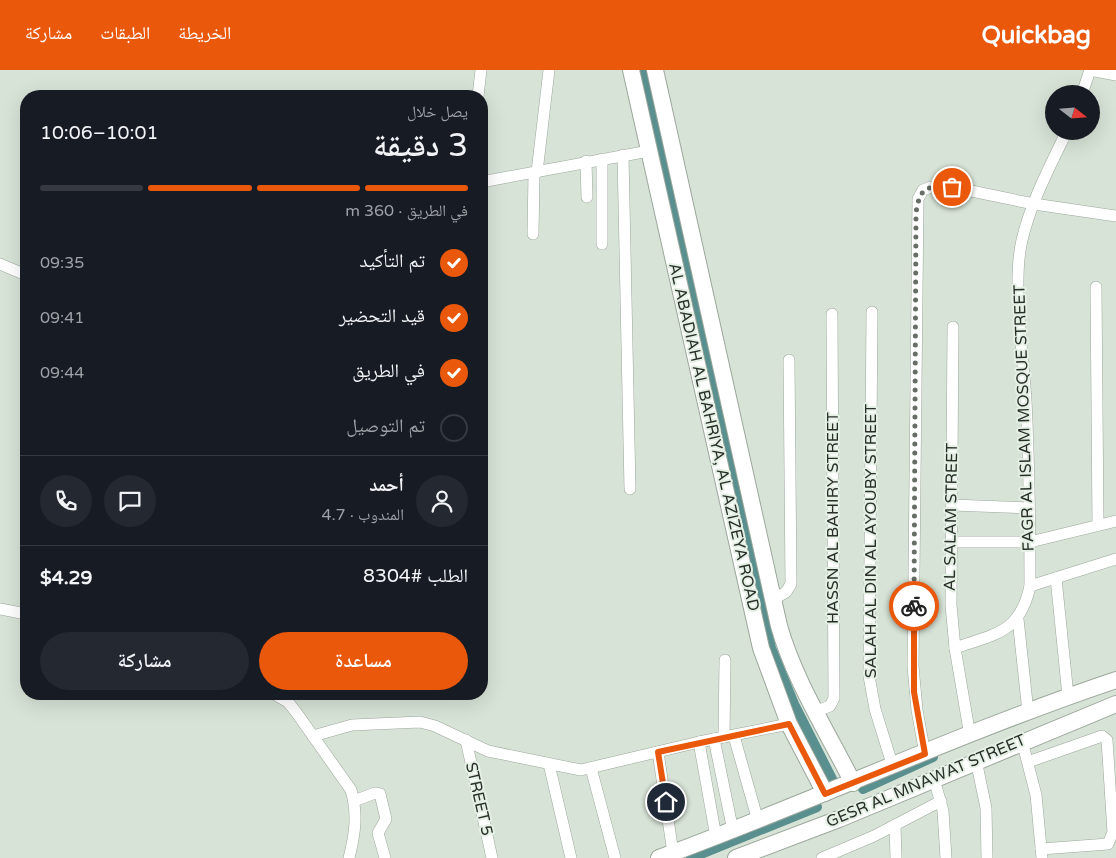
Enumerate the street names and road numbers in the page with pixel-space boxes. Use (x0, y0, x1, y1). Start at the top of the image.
street label: AL ABADIAH AL BAHRIYA, AL AZIZEYA ROAD (664, 261, 764, 613)
street label: FAGR AL ISLAM MOSQUE STREET (1009, 284, 1039, 552)
street label: SALAH AL DIN AL AYOUBY STREET (861, 404, 881, 678)
street label: HASSN AL BAHIRY STREET (823, 412, 843, 624)
street label: AL SALAM STREET (940, 443, 962, 591)
street label: GESR AL MNAWAT STREET (823, 730, 1029, 832)
street label: STREET 5 (461, 760, 497, 838)

